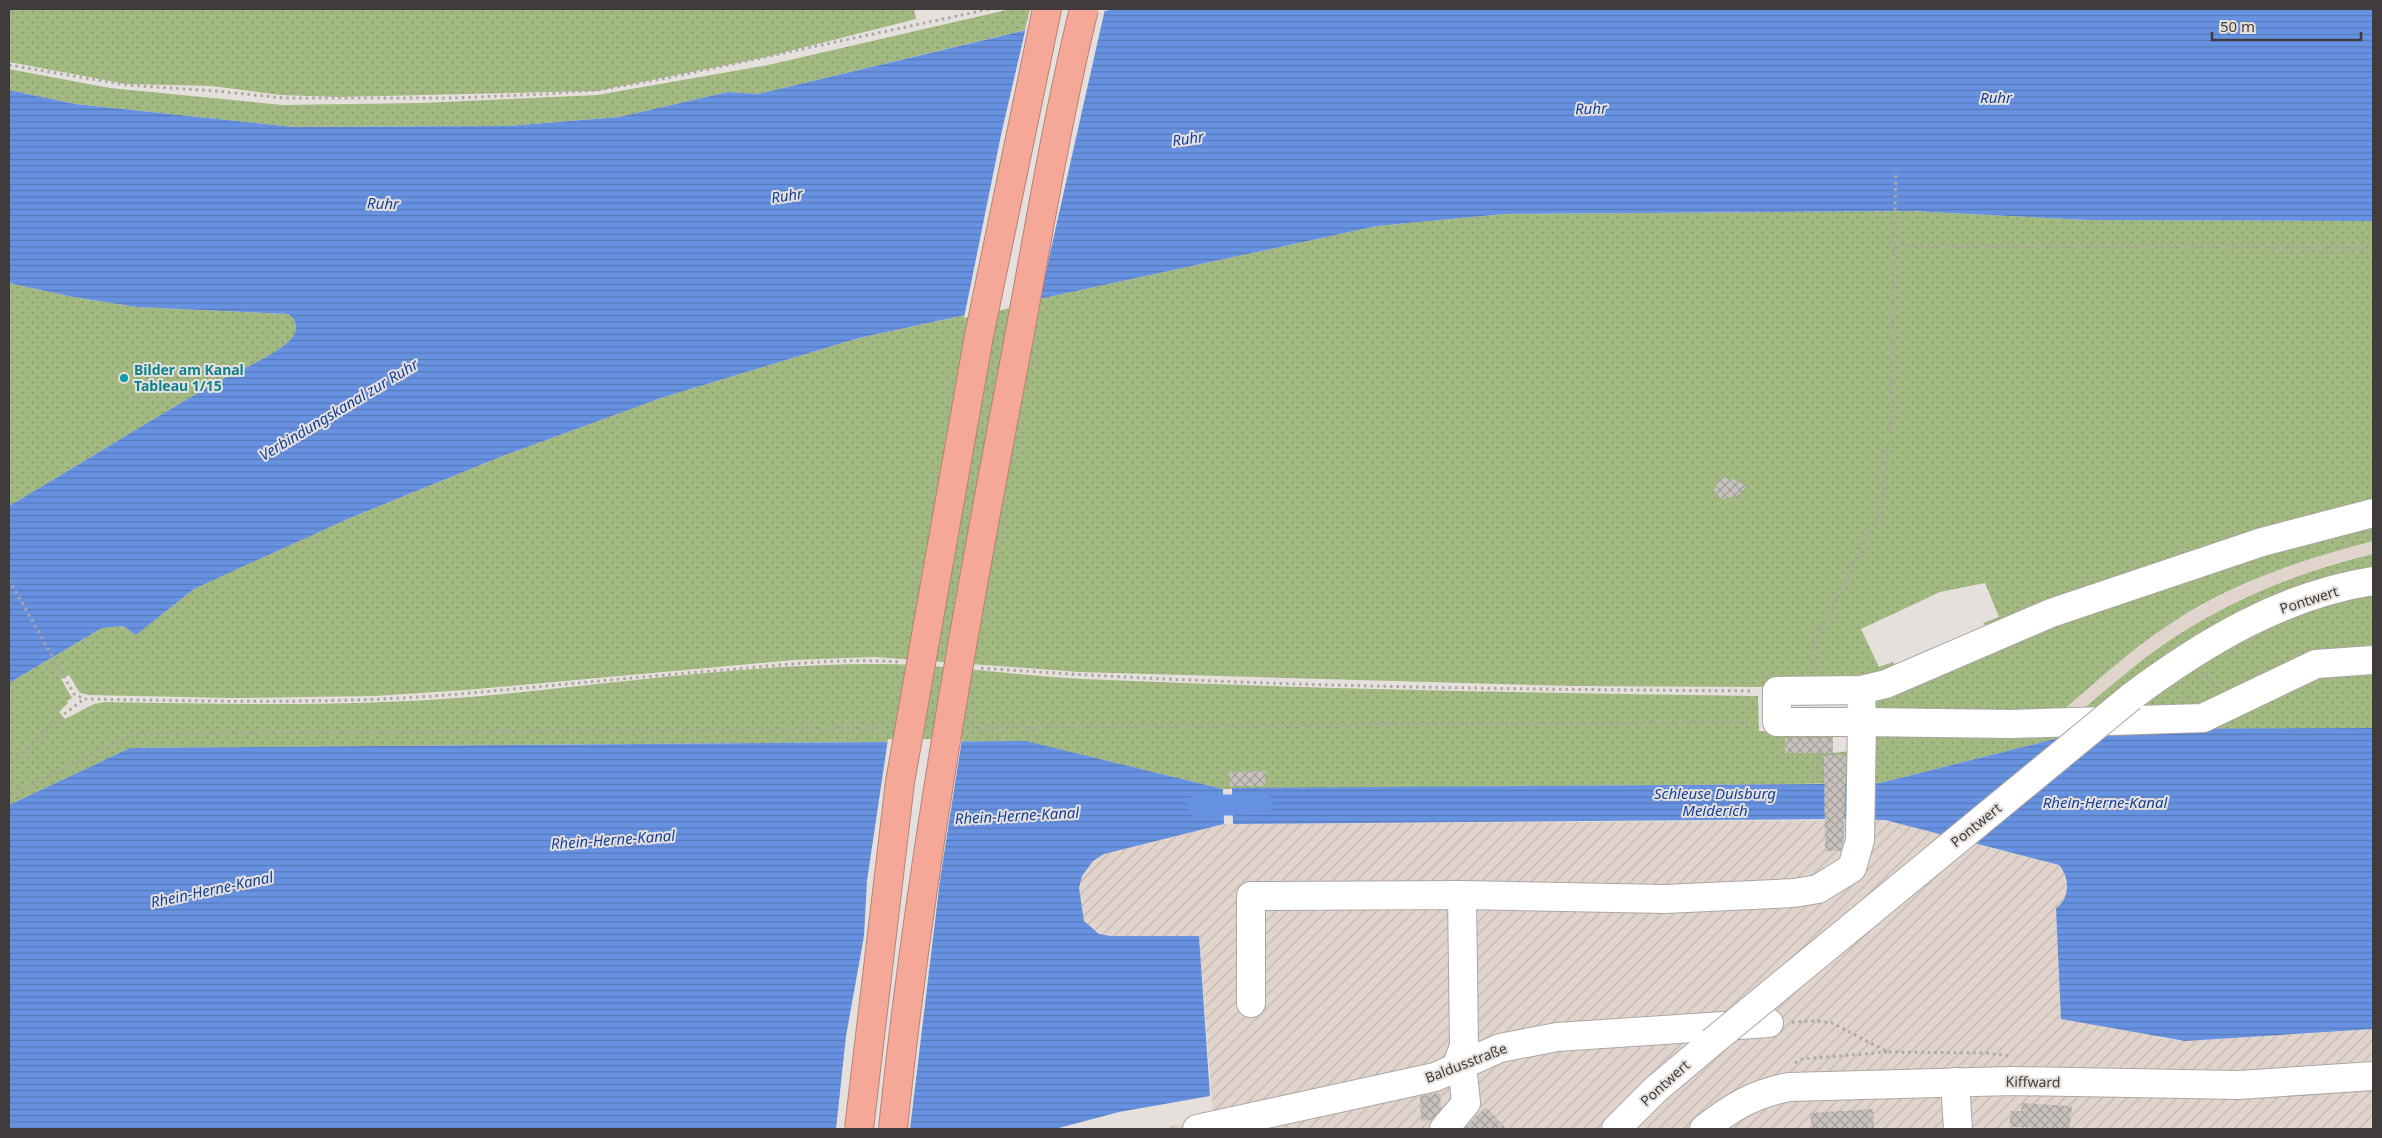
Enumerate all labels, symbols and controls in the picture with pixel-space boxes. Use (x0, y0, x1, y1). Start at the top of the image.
scale bar (2212, 10, 2361, 42)
text: 50 m (2220, 16, 2255, 36)
water label: Ruhr (1980, 87, 2013, 107)
water label: Ruhr (1575, 97, 1608, 119)
water label: Ruhr (1171, 126, 1206, 150)
water label: Ruhr (770, 183, 805, 207)
water label: Ruhr (367, 192, 400, 214)
water label: Verbindungskanal zur Ruhr (255, 353, 423, 465)
place label: Bilder am Kanal Tableau 1/15 (134, 360, 244, 395)
marker: Bilder am Kanal Tableau 1/15 (118, 372, 130, 384)
street label: Pontwert (2277, 581, 2340, 618)
water label: Schleuse Duisburg Meiderich (1654, 783, 1776, 820)
water label: Rhein-Herne-Kanal (2043, 792, 2168, 812)
street label: Pontwert (1946, 798, 2005, 851)
water label: Rhein-Herne-Kanal (954, 802, 1081, 828)
water label: Rhein-Herne-Kanal (550, 825, 677, 853)
water label: Rhein-Herne-Kanal (149, 866, 276, 912)
street label: Baldusstraße (1422, 1038, 1510, 1087)
street label: Pontwert (1636, 1055, 1693, 1110)
street label: Kiffward (2005, 1072, 2061, 1091)

